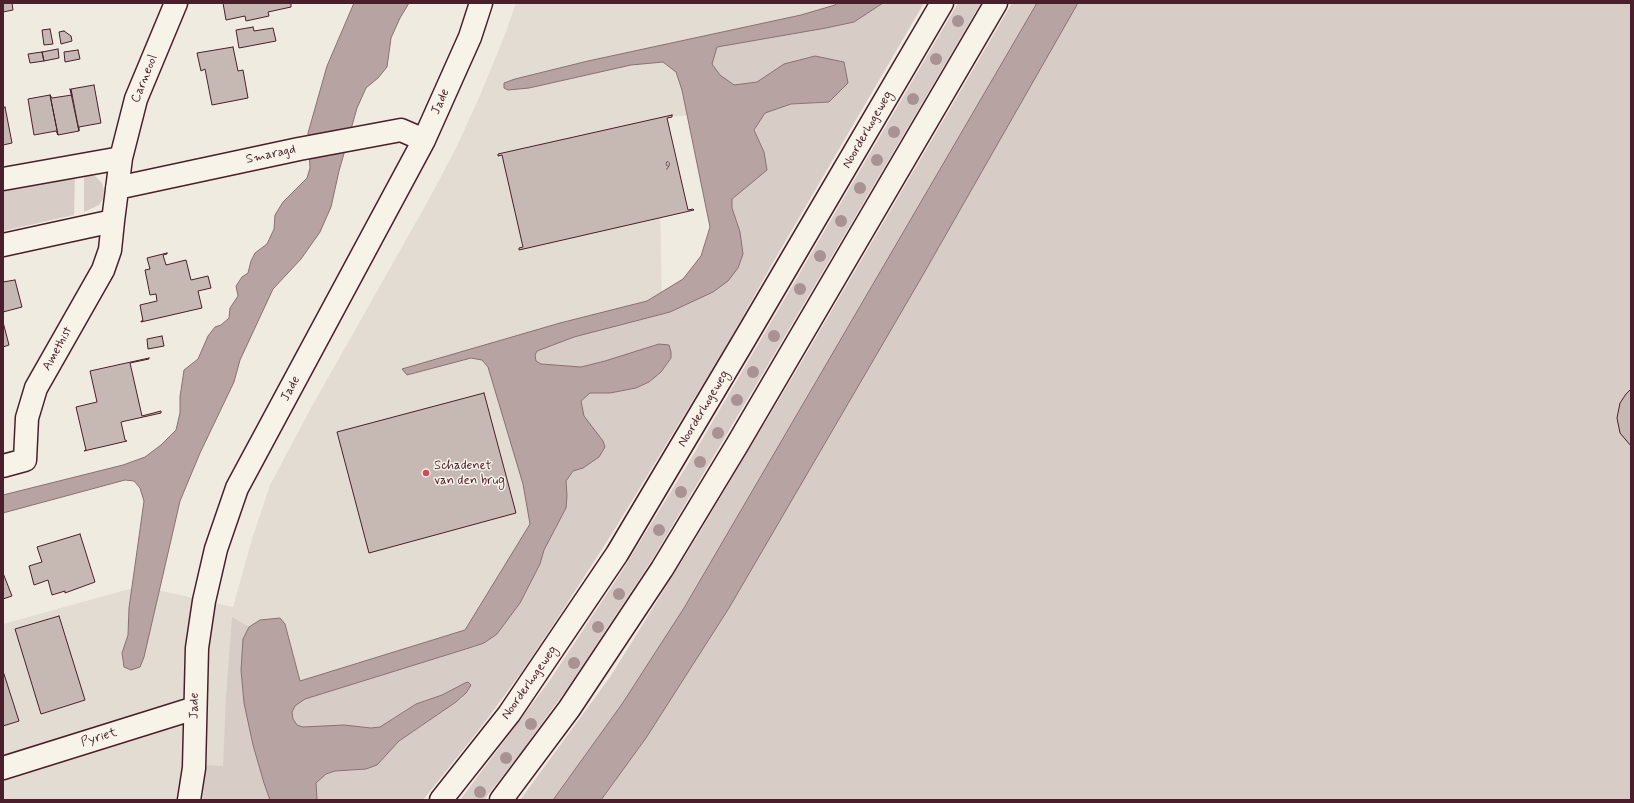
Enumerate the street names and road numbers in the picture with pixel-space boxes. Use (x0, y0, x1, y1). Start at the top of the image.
street label: Carneool (128, 53, 162, 105)
street label: Jade (428, 87, 454, 117)
street label: Noorderhogeweg (840, 89, 896, 171)
street label: Smaragd (245, 142, 297, 168)
street label: Amethist (40, 324, 76, 374)
street label: Noorderhogeweg (675, 368, 733, 450)
street label: Jade (278, 374, 304, 404)
street label: Noorderhogeweg (499, 643, 561, 723)
street label: Jade (187, 693, 203, 719)
street label: Pyriet (79, 725, 119, 751)

